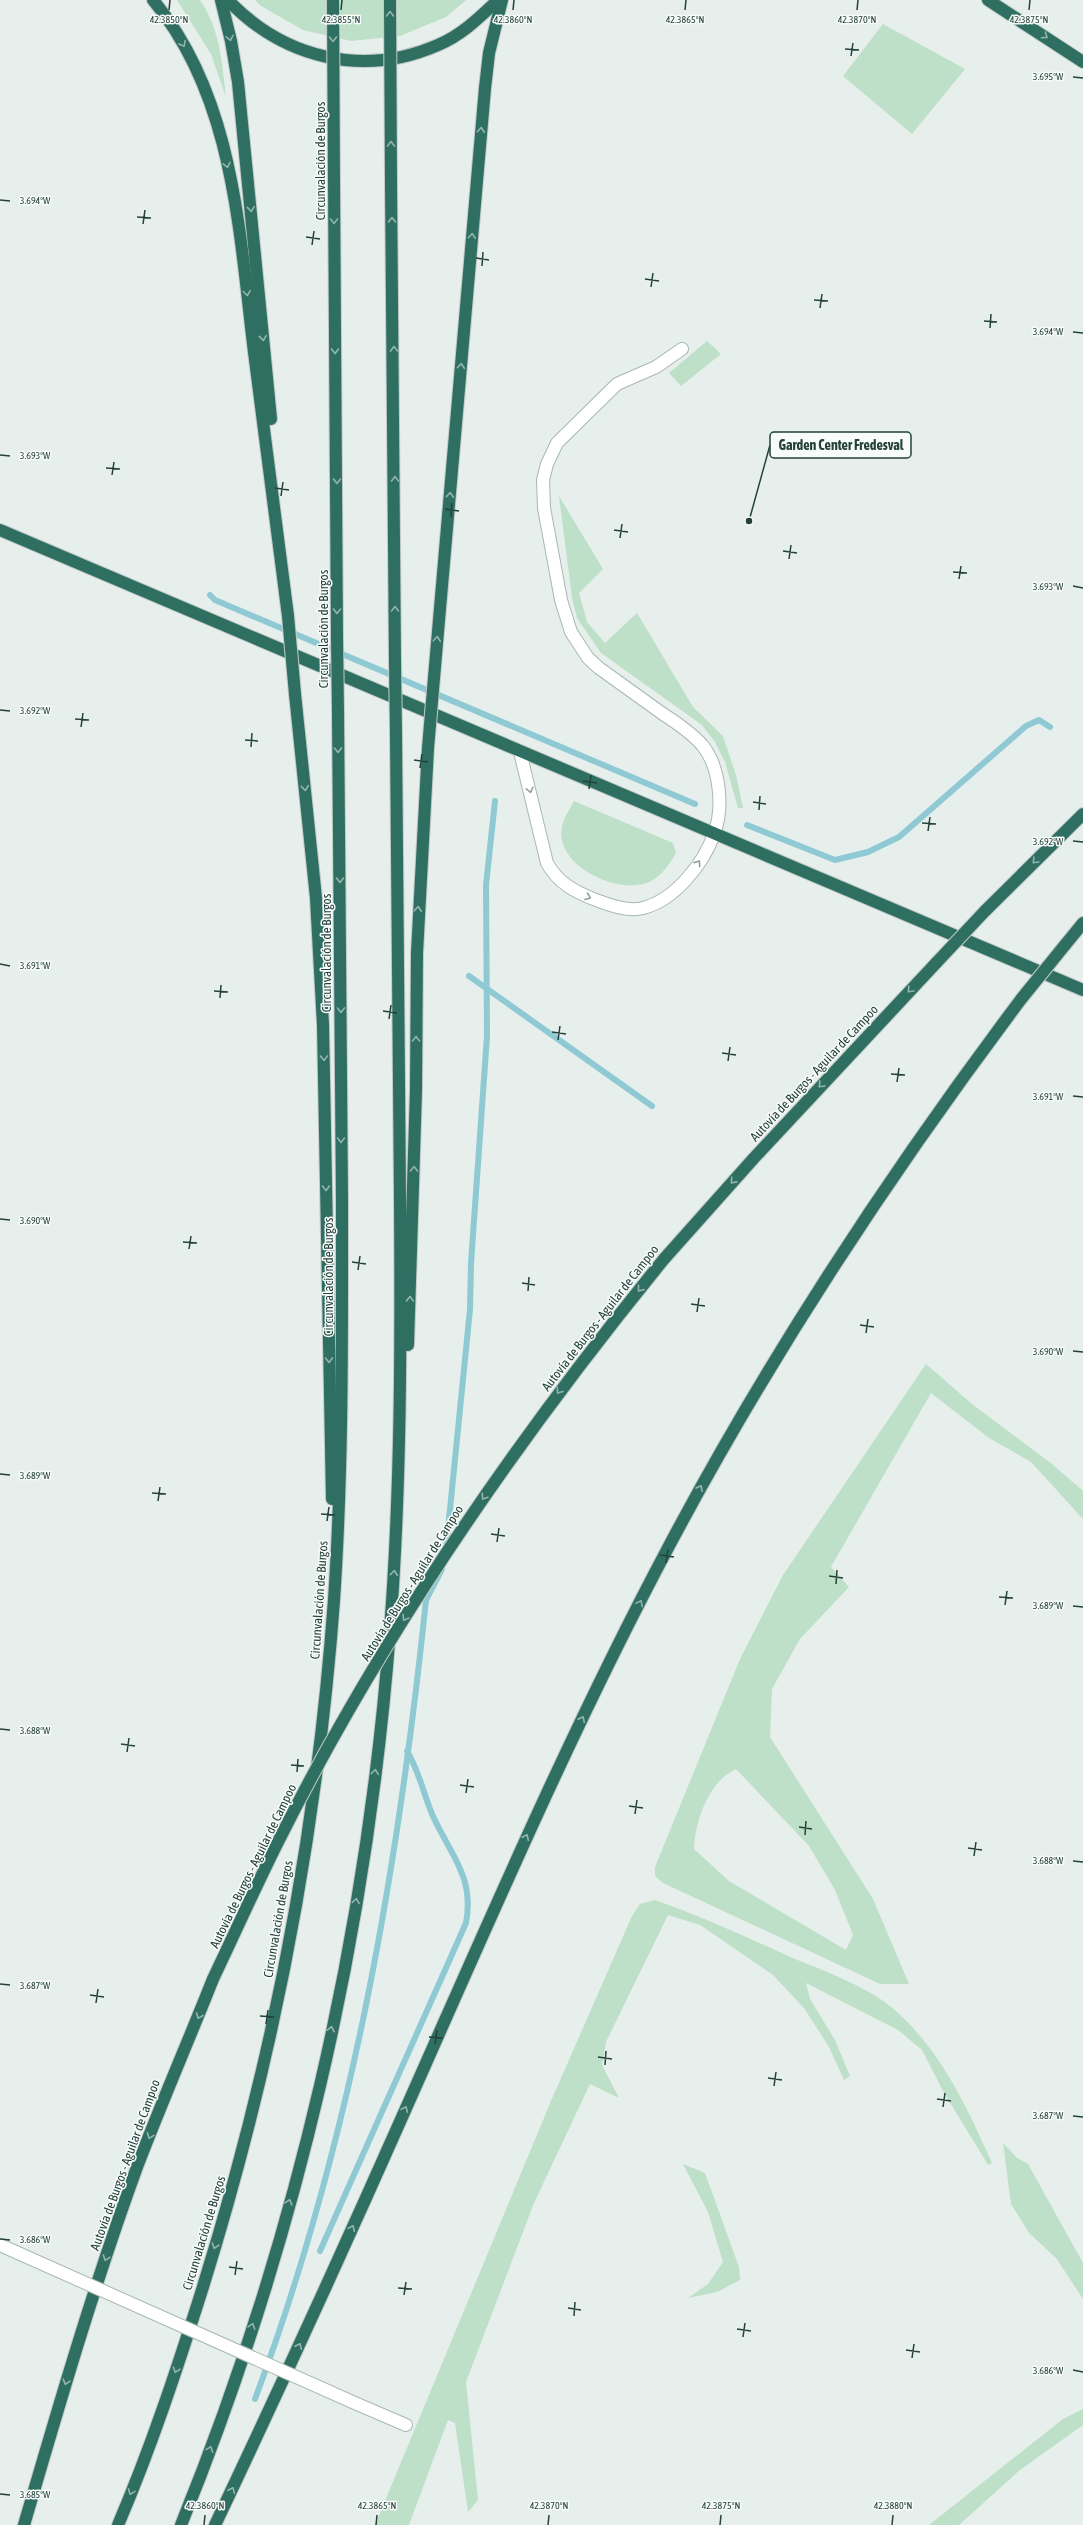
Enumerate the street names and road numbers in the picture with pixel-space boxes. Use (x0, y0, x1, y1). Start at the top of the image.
street label: Circunvalación de Burgos (313, 101, 328, 220)
street label: Circunvalación de Burgos (316, 569, 331, 688)
street label: Circunvalación de Burgos (319, 893, 334, 1012)
street label: Autovía de Burgos - Aguilar de Campoo (747, 1002, 881, 1144)
street label: Circunvalación de Burgos (321, 1217, 336, 1336)
street label: Autovía de Burgos - Aguilar de Campoo (538, 1242, 662, 1394)
street label: Autovía de Burgos - Aguilar de Campoo (358, 1502, 466, 1664)
street label: Circunvalación de Burgos (307, 1540, 331, 1660)
street label: Autovía de Burgos - Aguilar de Campoo (207, 1781, 299, 1951)
street label: Circunvalación de Burgos (260, 1859, 296, 1979)
street label: Autovía de Burgos - Aguilar de Campoo (87, 2077, 163, 2253)
street label: Circunvalación de Burgos (179, 2174, 229, 2292)

